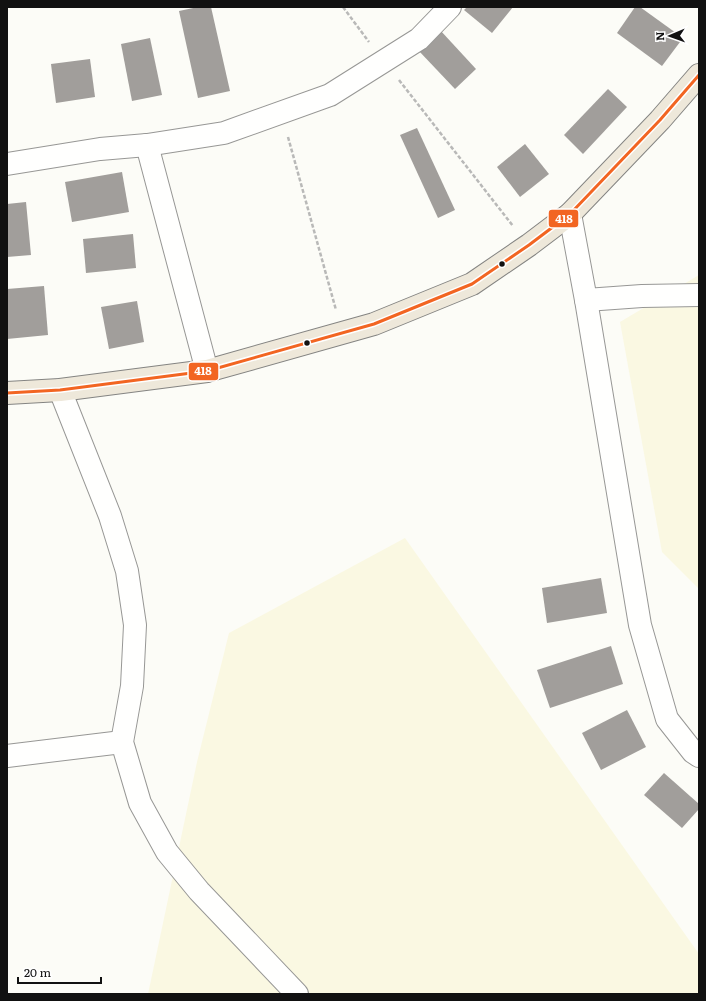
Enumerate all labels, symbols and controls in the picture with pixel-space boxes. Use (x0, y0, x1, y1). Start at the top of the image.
north arrow (650, 16, 690, 56)
text: N (651, 31, 667, 41)
line badge: 418 (548, 209, 579, 228)
text: 418 (555, 210, 573, 226)
unlabelled marker (497, 259, 507, 269)
unlabelled marker (302, 338, 312, 348)
line badge: 418 (188, 362, 219, 381)
text: 418 (194, 362, 212, 378)
scale bar (18, 959, 101, 985)
text: 20 m (24, 963, 51, 981)

